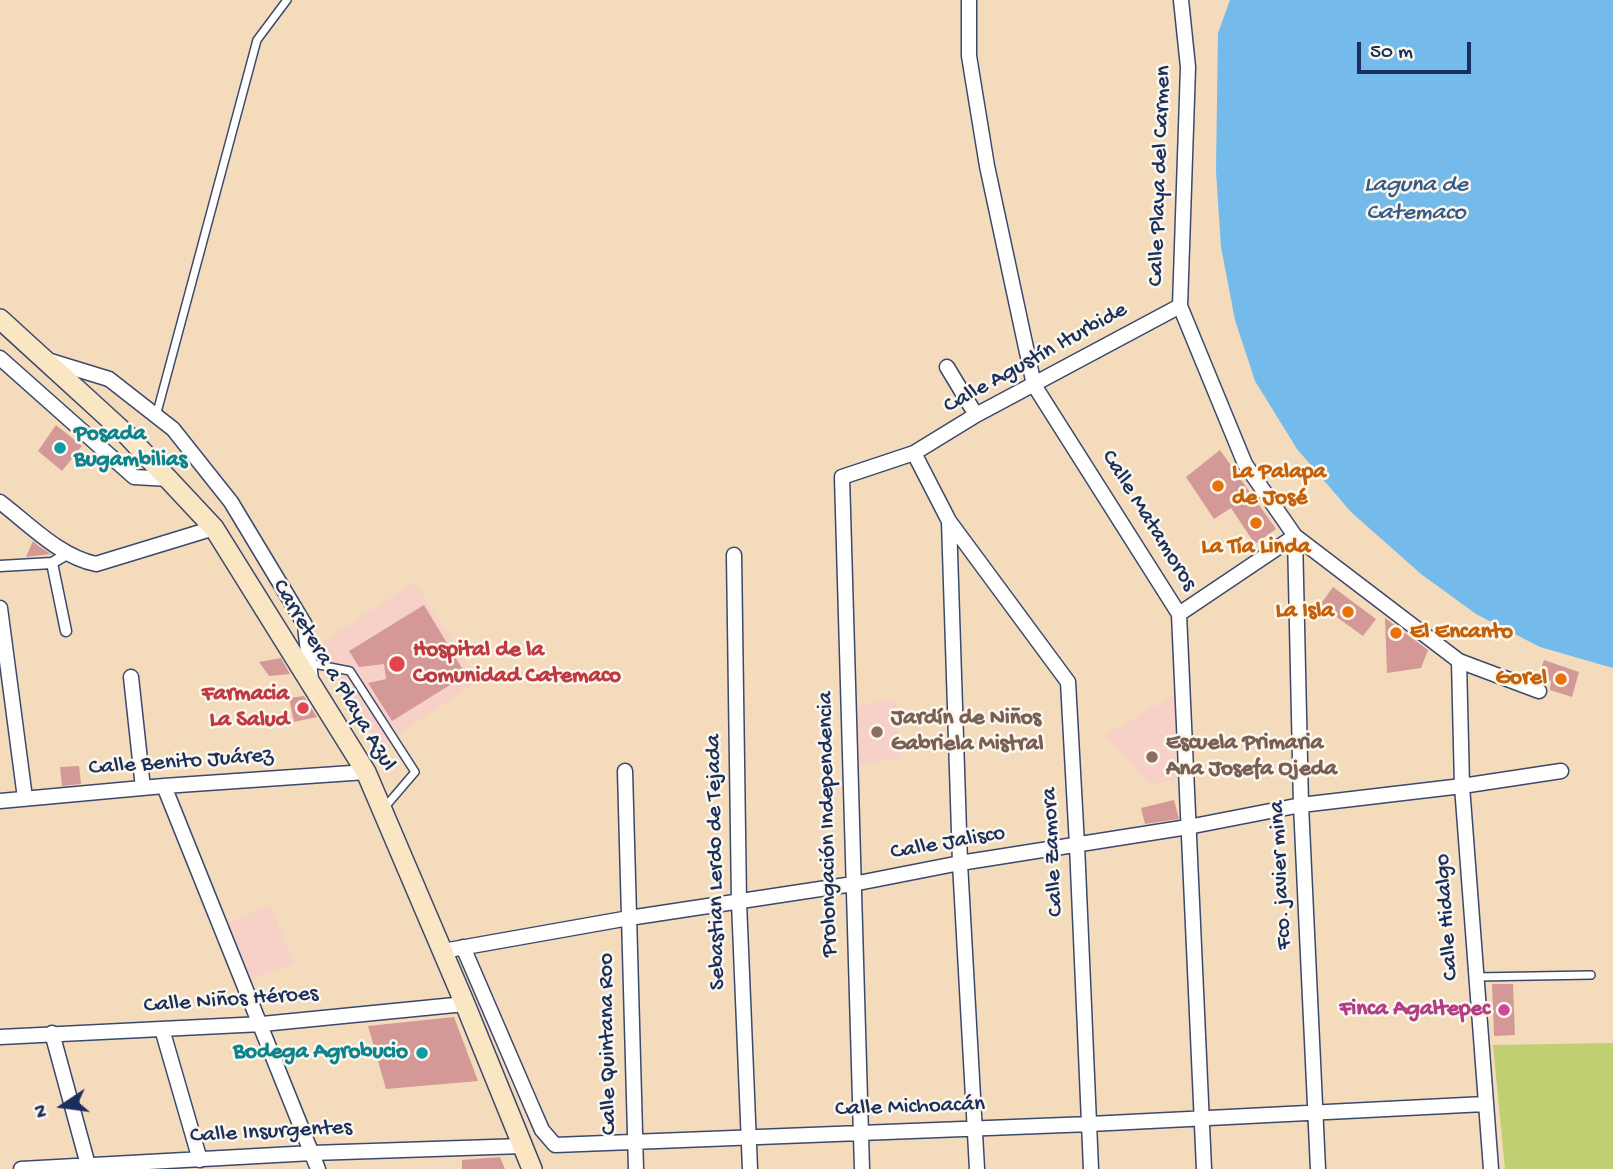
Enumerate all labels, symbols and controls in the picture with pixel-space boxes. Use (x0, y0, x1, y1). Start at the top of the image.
scale bar (1361, 28, 1475, 72)
text: 50 m (1370, 41, 1413, 66)
street label: Calle Playa del Carmen (1143, 65, 1179, 287)
water label: Laguna de Catemaco (1364, 172, 1468, 228)
street label: Calle Agustín Iturbide (939, 297, 1133, 421)
place label: Posada Bugambilias (74, 421, 187, 475)
marker: Posada Bugambilias (52, 440, 68, 456)
street label: Calle Matamoros (1094, 446, 1202, 596)
place label: La Palapa de José (1232, 459, 1326, 513)
marker: La Palapa de José (1210, 478, 1226, 494)
marker: La Tía Linda (1248, 515, 1264, 531)
place label: La Tía Linda (1201, 534, 1311, 562)
street label: Carretera a Playa Azul (265, 575, 401, 777)
place label: La Isla (1276, 598, 1334, 626)
marker: La Isla (1340, 604, 1356, 620)
place label: El Encanto (1410, 619, 1513, 647)
marker: El Encanto (1388, 625, 1404, 641)
place label: Hospital de la Comunidad Catemaco (413, 637, 621, 691)
marker: Hospital de la Comunidad Catemaco (387, 654, 407, 674)
place label: Gorel (1495, 665, 1547, 693)
marker: Gorel (1553, 671, 1569, 687)
place label: Farmacia La Salud (202, 681, 289, 735)
street label: Prolongación Independencia (813, 691, 845, 957)
marker: Farmacia La Salud (295, 700, 311, 716)
place label: Jardín de Niños Gabriela Mistral (891, 705, 1043, 759)
marker: Jardín de Niños Gabriela Mistral (869, 724, 885, 740)
place label: Escuela Primaria Ana Josefa Ojeda (1166, 730, 1337, 784)
street label: Sebastian Lerdo de Tejada (701, 734, 733, 990)
street label: Calle Benito Juárez (88, 743, 274, 783)
marker: Escuela Primaria Ana Josefa Ojeda (1144, 749, 1160, 765)
street label: Calle Zamora (1037, 787, 1071, 917)
street label: Fco. javier mina (1264, 800, 1300, 950)
street label: Calle Jalisco (889, 820, 1007, 868)
street label: Calle Hidalgo (1430, 853, 1466, 981)
street label: Calle Quintana Roo (594, 953, 624, 1135)
street label: Calle Niños Héroes (143, 981, 319, 1021)
place label: Finca Agaltepec (1340, 996, 1490, 1024)
marker: Finca Agaltepec (1496, 1002, 1512, 1018)
place label: Bodega Agrobucio (233, 1039, 408, 1067)
marker: Bodega Agrobucio (414, 1045, 430, 1061)
north arrow (28, 1071, 98, 1141)
street label: Calle Michoacán (835, 1092, 985, 1124)
text: N (29, 1102, 55, 1119)
street label: Calle Insurgentes (189, 1115, 353, 1151)

